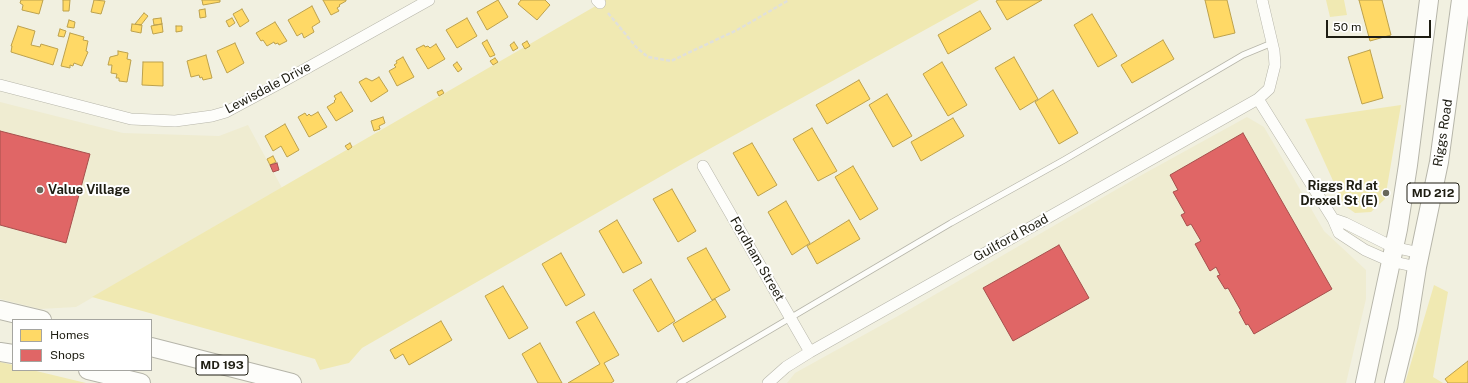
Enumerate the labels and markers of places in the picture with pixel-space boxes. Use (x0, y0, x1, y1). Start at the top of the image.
place label: Riggs Rd at Drexel St (E) (1300, 178, 1378, 209)
place label: Value Village (48, 182, 130, 198)
marker: Value Village (35, 185, 45, 195)
marker: Riggs Rd at Drexel St (E) (1381, 188, 1391, 198)

